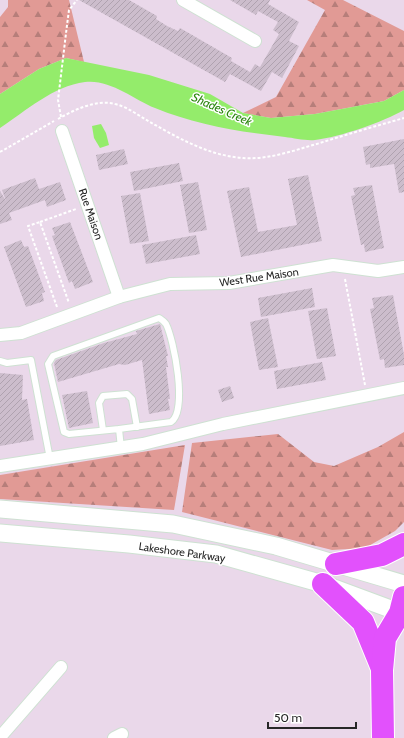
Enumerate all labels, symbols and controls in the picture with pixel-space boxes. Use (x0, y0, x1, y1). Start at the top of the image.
water label: Shades Creek (190, 89, 255, 129)
street label: Rue Maison (76, 186, 106, 242)
street label: West Rue Maison (218, 265, 300, 289)
street label: Lakeshore Parkway (138, 539, 227, 565)
scale bar (268, 704, 356, 730)
text: 50 m (274, 710, 302, 725)

